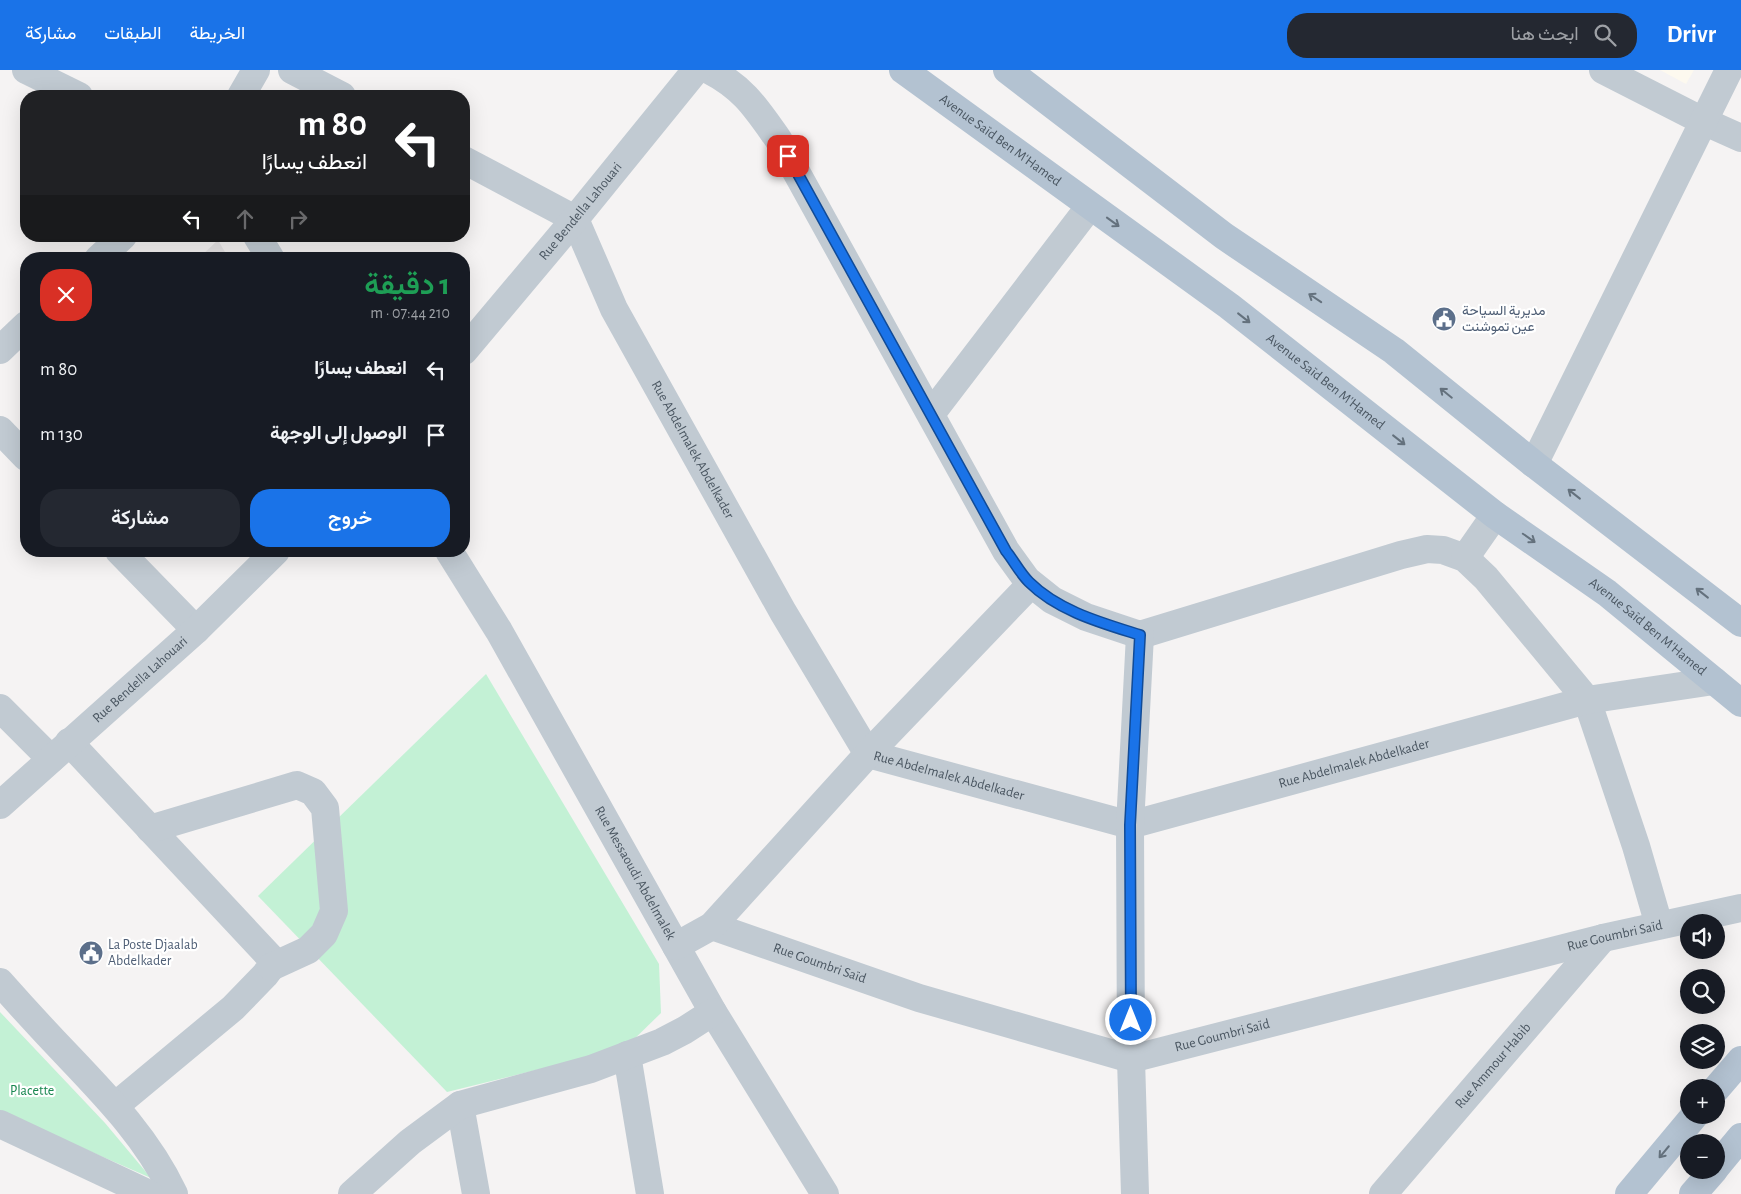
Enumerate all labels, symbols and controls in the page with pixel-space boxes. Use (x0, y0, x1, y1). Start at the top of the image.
search box (1287, 13, 1637, 58)
icon: search (1591, 21, 1619, 49)
text: Drivr (1667, 23, 1716, 47)
text: مشاركة (25, 25, 76, 43)
text: الطبقات (104, 25, 161, 43)
text: الخريطة (189, 25, 245, 43)
text: ابحث هنا (1510, 25, 1579, 44)
street label: Avenue Saïd Ben M'Hamed (937, 92, 1064, 189)
text: 80 m (298, 107, 367, 142)
icon: left (385, 110, 450, 175)
pin (767, 135, 809, 177)
icon: arrive (774, 142, 802, 170)
text: انعطف يسارًا (262, 151, 367, 173)
street label: Rue Bendella Lahouari (537, 160, 625, 263)
icon: left (178, 205, 206, 233)
icon: ahead (231, 205, 259, 233)
icon: right (284, 205, 312, 233)
one-way arrow (1105, 217, 1119, 227)
button: close (40, 269, 92, 321)
text: 1 دقيقة (364, 270, 450, 300)
one-way arrow (1308, 293, 1322, 303)
place label: مديرية السياحة عين تموشنت (1462, 304, 1546, 335)
text: 210 m · 07:44 (370, 305, 450, 321)
public building icon: مديرية السياحة عين تموشنت (1431, 306, 1457, 332)
one-way arrow (1237, 312, 1250, 323)
street label: Avenue Saïd Ben M'Hamed (1264, 331, 1387, 432)
icon: left (422, 356, 450, 384)
text: انعطف يسارًا (314, 359, 407, 378)
text: 80 m (40, 360, 77, 379)
street label: Rue Abdelmalek Abdelkader (649, 378, 737, 522)
one-way arrow (1440, 388, 1453, 399)
icon: arrive (422, 421, 450, 449)
text: الوصول إلى الوجهة (270, 424, 407, 443)
text: 130 m (40, 425, 83, 444)
one-way arrow (1392, 434, 1405, 445)
button: مشاركة (40, 489, 240, 547)
button: خروج (250, 489, 450, 547)
one-way arrow (1568, 489, 1581, 500)
one-way arrow (1521, 533, 1535, 543)
street label: Avenue Saïd Ben M'Hamed (1586, 576, 1709, 678)
one-way arrow (1696, 588, 1709, 599)
street label: Rue Bendella Lahouari (90, 634, 190, 726)
street label: Rue Abdelmalek Abdelkader (1277, 736, 1431, 791)
street label: Rue Abdelmalek Abdelkader (872, 749, 1026, 803)
street label: Rue Messaoudi Abdelmalek (592, 804, 678, 943)
map controls (1680, 914, 1725, 1179)
button: sound (1680, 914, 1725, 959)
street label: Rue Goumbri Saïd (1566, 918, 1664, 954)
place label: La Poste Djaalab Abdelkader (108, 938, 198, 968)
public building icon: La Poste Djaalab Abdelkader (78, 940, 104, 966)
street label: Rue Goumbri Saïd (771, 941, 868, 986)
button: search (1680, 969, 1725, 1014)
position arrow (1104, 993, 1156, 1045)
street label: Rue Goumbri Saïd (1173, 1017, 1271, 1054)
street label: Rue Ammour Habib (1453, 1020, 1534, 1111)
button: layers (1680, 1024, 1725, 1069)
button: + (1680, 1079, 1725, 1124)
park label: Placette (10, 1084, 54, 1098)
button: − (1680, 1134, 1725, 1179)
one-way arrow (1658, 1146, 1669, 1159)

